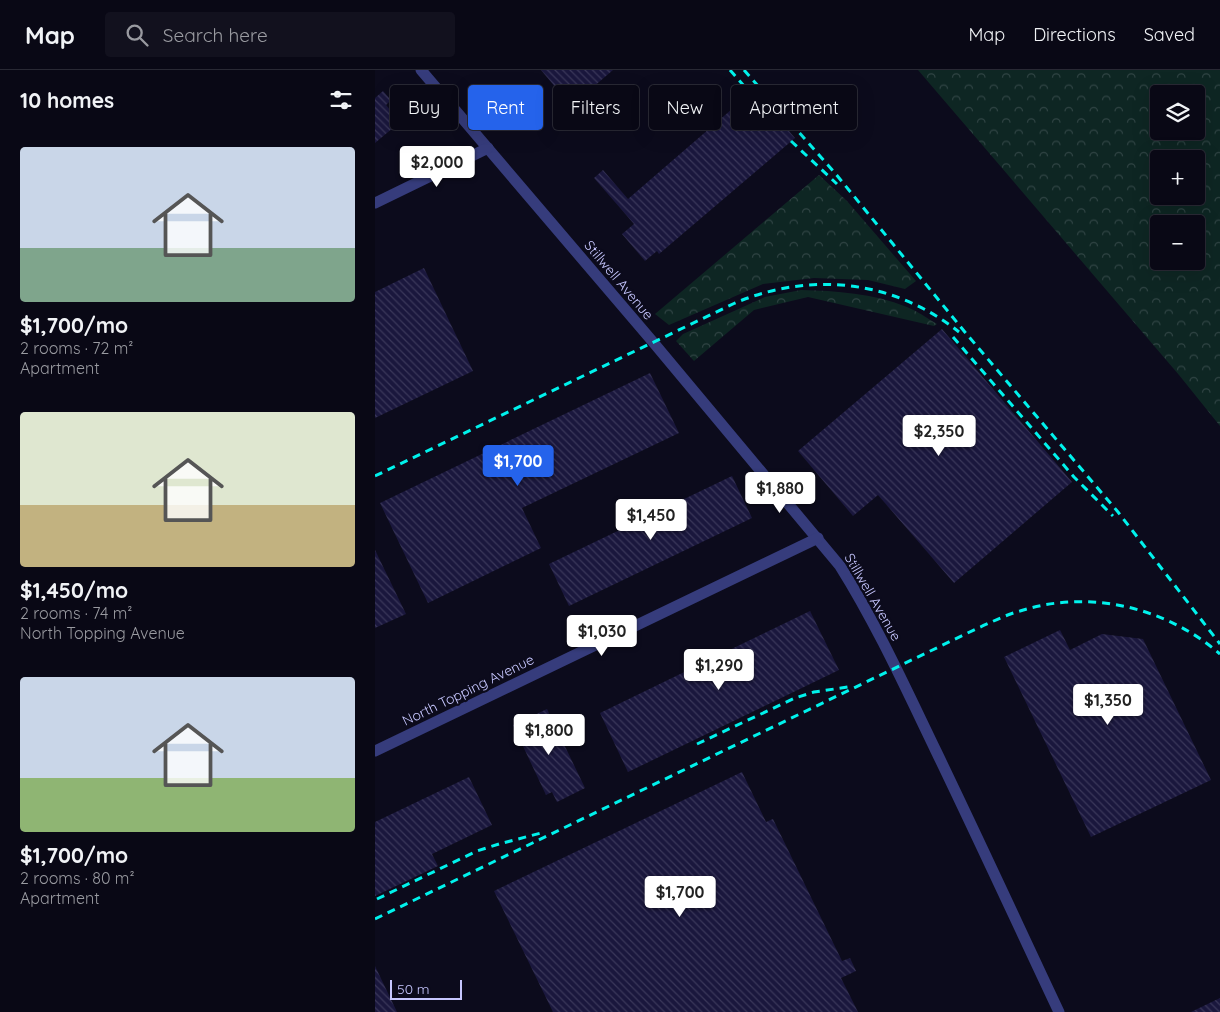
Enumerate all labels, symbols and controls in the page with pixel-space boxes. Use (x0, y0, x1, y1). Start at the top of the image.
search box (105, 12, 455, 57)
text: Map (25, 20, 75, 50)
icon: search (123, 21, 151, 49)
text: Search here (163, 23, 268, 47)
text: Map (968, 23, 1005, 46)
text: Directions (1033, 23, 1116, 46)
text: Saved (1144, 23, 1195, 46)
chip: Buy (390, 85, 458, 130)
chip: Rent (468, 85, 543, 130)
chip: Filters (553, 85, 639, 130)
chip: New (649, 85, 721, 130)
chip: Apartment (731, 85, 857, 130)
map controls (1150, 85, 1205, 270)
button: layers (1150, 85, 1205, 140)
icon: filters (327, 86, 355, 114)
text: 10 homes (20, 87, 114, 113)
pin: $2,000 (396, 146, 478, 188)
button: + (1150, 150, 1205, 205)
text: $2,000 (411, 152, 463, 172)
icon: home (143, 180, 233, 270)
button: − (1150, 215, 1205, 270)
street label: Stillwell Avenue (580, 237, 658, 324)
text: $1,700/mo (20, 312, 128, 338)
text: 2 rooms · 72 m² (20, 338, 133, 358)
text: Apartment (20, 358, 100, 378)
pin: $2,350 (898, 414, 980, 457)
text: $2,350 (914, 421, 964, 441)
pin: $1,700 (477, 444, 559, 487)
icon: home (143, 445, 233, 535)
text: $1,700 (494, 451, 542, 471)
pin: $1,880 (739, 472, 821, 514)
text: $1,880 (756, 478, 804, 498)
pin: $1,450 (610, 498, 692, 541)
text: $1,450 (627, 505, 675, 525)
street label: Stillwell Avenue (841, 550, 905, 644)
text: $1,450/mo (20, 577, 128, 603)
text: 2 rooms · 74 m² (20, 603, 132, 623)
pin: $1,030 (561, 614, 643, 657)
text: $1,030 (578, 621, 626, 641)
text: North Topping Avenue (20, 623, 185, 643)
pin: $1,290 (678, 648, 760, 691)
street label: North Topping Avenue (399, 650, 537, 730)
text: $1,290 (695, 655, 743, 675)
pin: $1,350 (1067, 684, 1149, 726)
text: $1,350 (1084, 690, 1132, 710)
icon: home (143, 710, 233, 800)
pin: $1,800 (508, 714, 590, 756)
text: $1,800 (525, 720, 573, 740)
text: $1,700/mo (20, 842, 128, 868)
text: 2 rooms · 80 m² (20, 868, 135, 888)
pin: $1,700 (639, 876, 721, 918)
text: $1,700 (656, 882, 704, 902)
text: Apartment (20, 888, 100, 908)
scale bar (390, 977, 463, 1000)
text: 50 m (397, 980, 430, 998)

